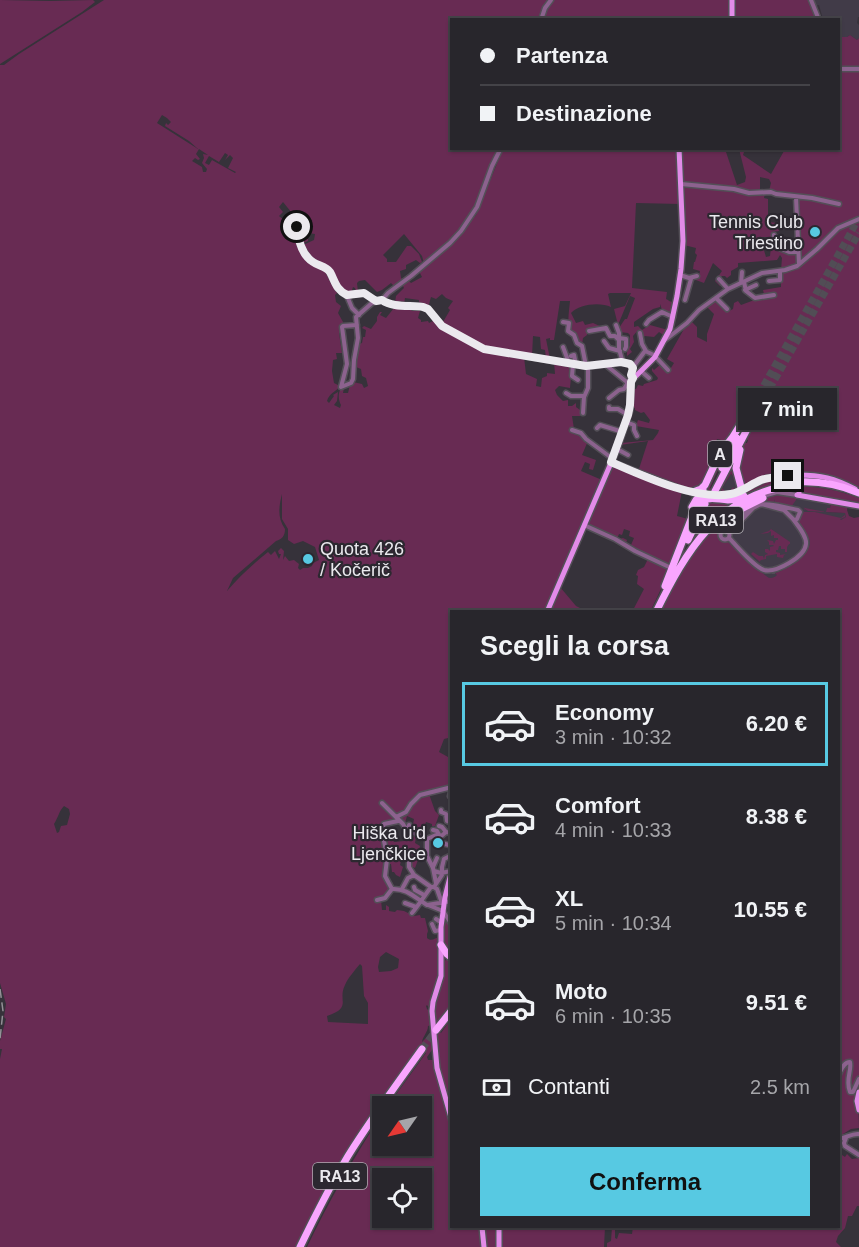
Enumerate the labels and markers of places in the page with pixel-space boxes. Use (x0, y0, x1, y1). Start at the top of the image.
place label: Tennis Club Triestino (709, 212, 803, 253)
marker: Tennis Club Triestino (808, 225, 822, 239)
place label: Quota 426 / Kočerič (320, 539, 404, 580)
marker: Quota 426 / Kočerič (301, 552, 315, 566)
place label: Hiška u'd Ljenčkice (351, 823, 426, 864)
marker: Hiška u'd Ljenčkice (431, 836, 445, 850)

